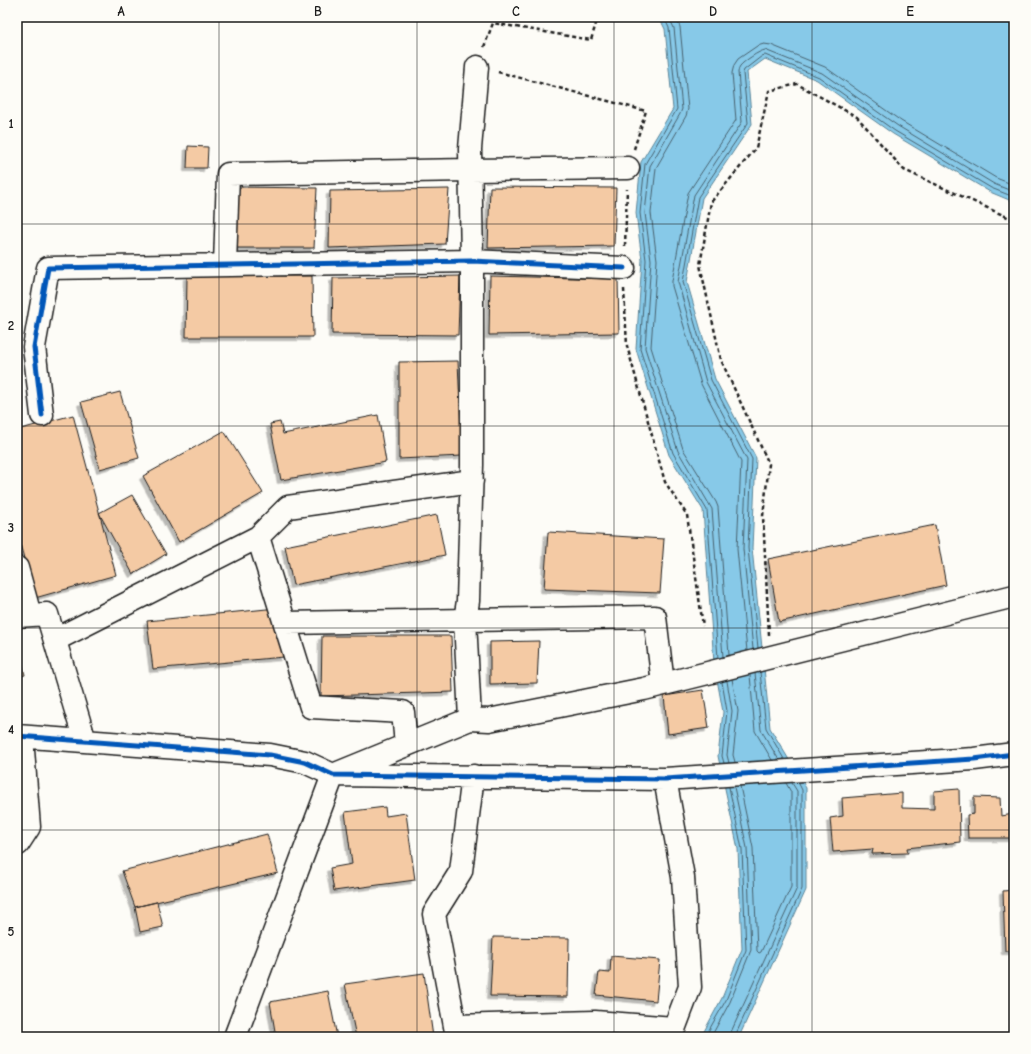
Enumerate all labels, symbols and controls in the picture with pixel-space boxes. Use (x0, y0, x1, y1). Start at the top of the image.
text: A (117, 4, 125, 19)
text: B (314, 4, 322, 19)
text: C (512, 4, 520, 19)
text: D (709, 4, 717, 19)
text: E (906, 4, 914, 19)
text: 1 (8, 116, 14, 131)
text: 2 (8, 318, 14, 333)
text: 3 (8, 520, 14, 535)
text: 4 (8, 722, 14, 737)
text: 5 (8, 924, 15, 939)

